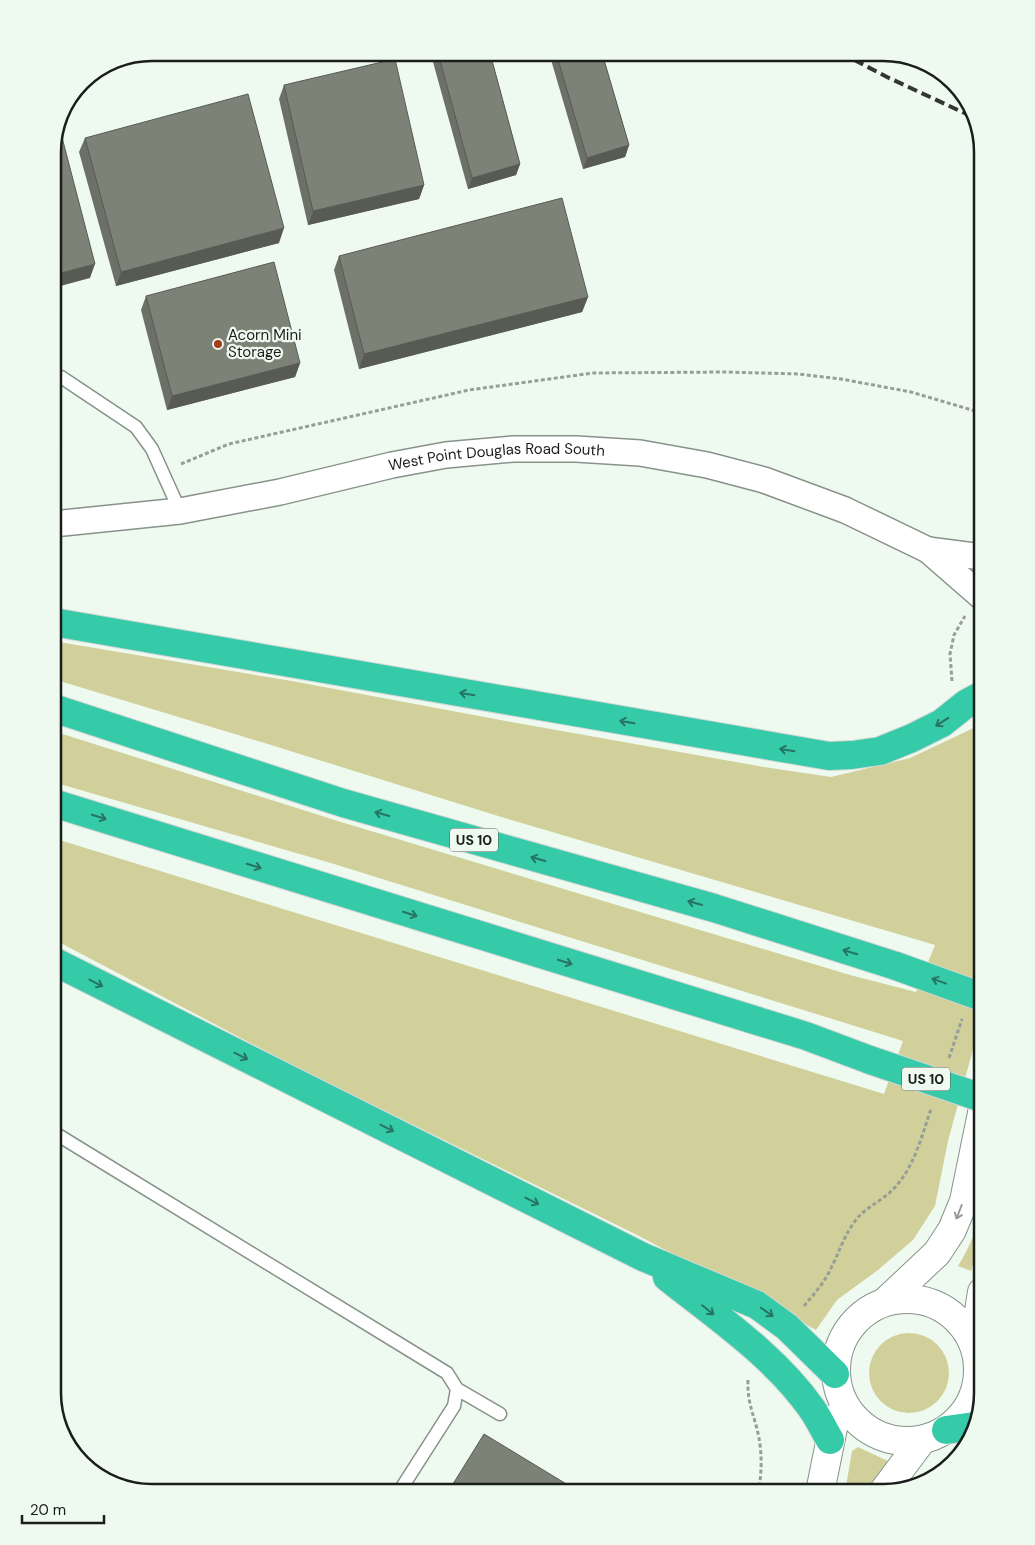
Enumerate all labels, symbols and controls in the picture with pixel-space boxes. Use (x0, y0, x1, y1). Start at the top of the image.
place label: Acorn Mini Storage (228, 325, 302, 362)
marker: Acorn Mini Storage (212, 338, 224, 350)
street label: West Point Douglas Road South (387, 439, 606, 475)
one-way arrow (459, 689, 475, 699)
one-way arrow (935, 716, 949, 727)
one-way arrow (619, 717, 635, 727)
one-way arrow (779, 745, 795, 755)
one-way arrow (374, 809, 390, 819)
one-way arrow (91, 813, 107, 823)
road number: US 10 (450, 828, 498, 852)
one-way arrow (531, 853, 547, 863)
one-way arrow (246, 861, 262, 871)
one-way arrow (687, 897, 703, 907)
one-way arrow (401, 909, 417, 919)
one-way arrow (842, 946, 858, 956)
one-way arrow (557, 957, 573, 967)
one-way arrow (932, 976, 948, 985)
one-way arrow (88, 979, 103, 988)
one-way arrow (233, 1052, 248, 1061)
road number: US 10 (902, 1068, 950, 1090)
one-way arrow (379, 1123, 394, 1133)
one-way arrow (524, 1197, 539, 1206)
one-way arrow (954, 1204, 963, 1219)
one-way arrow (701, 1304, 714, 1315)
one-way arrow (760, 1307, 774, 1317)
scale bar (22, 1492, 105, 1524)
text: 20 m (30, 1500, 66, 1520)

